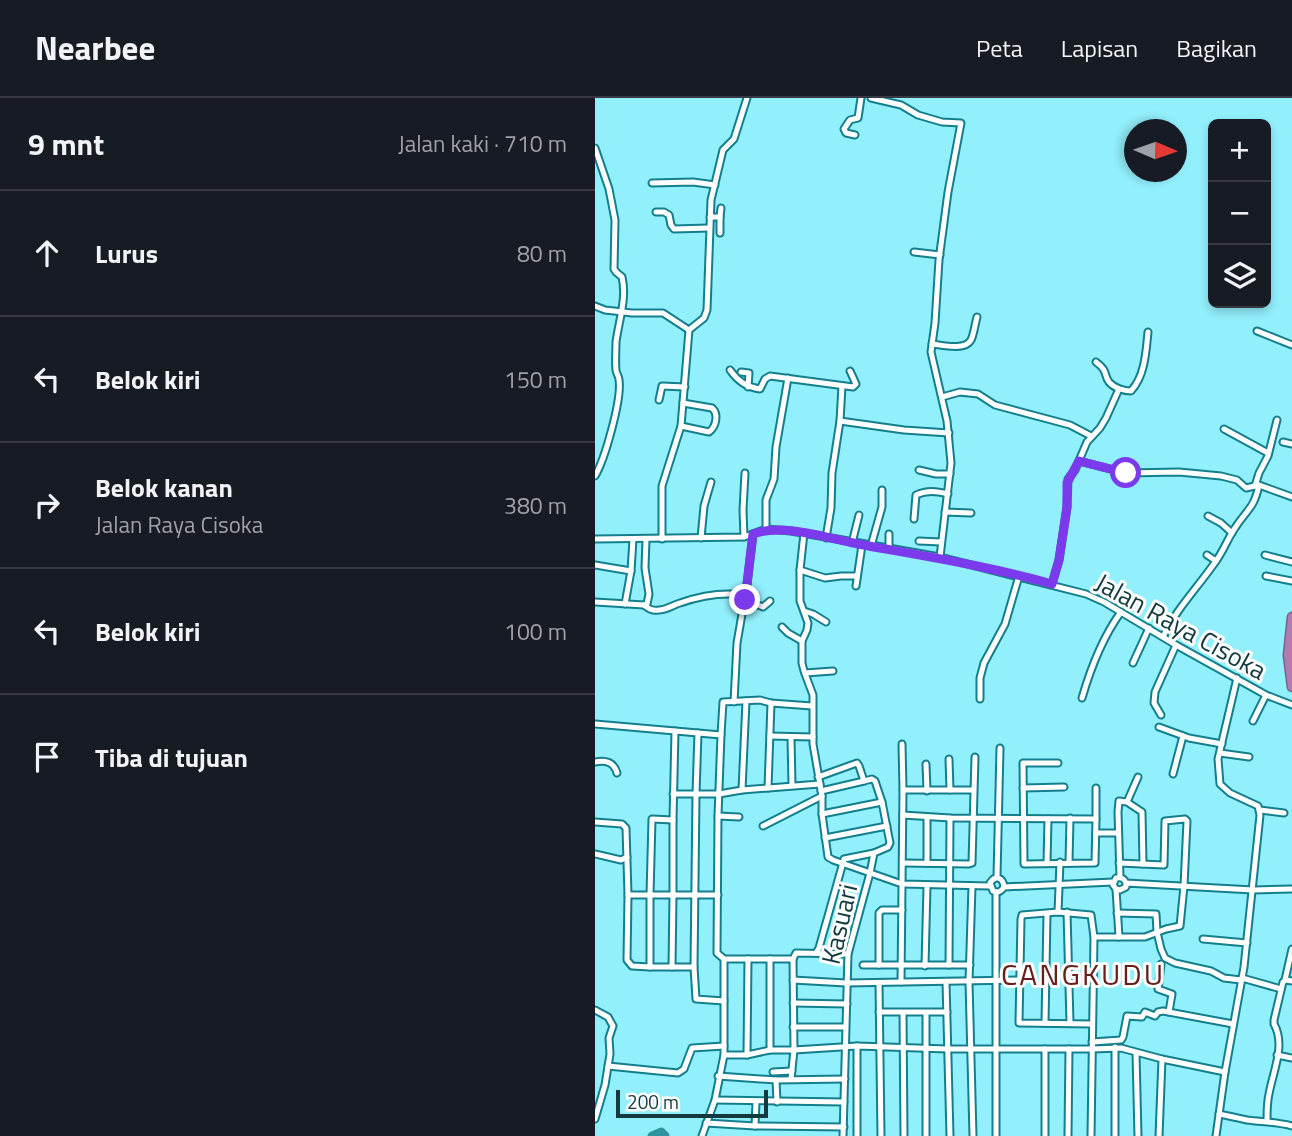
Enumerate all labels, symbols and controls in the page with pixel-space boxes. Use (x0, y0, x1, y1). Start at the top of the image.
text: Nearbee (35, 23, 155, 73)
text: Peta (976, 30, 1023, 66)
text: Lapisan (1061, 30, 1138, 66)
text: Bagikan (1176, 30, 1257, 66)
north arrow (1124, 119, 1187, 182)
map controls (1208, 119, 1271, 308)
button: + (1208, 119, 1271, 182)
text: 9 mnt (28, 121, 104, 167)
text: Jalan kaki · 710 m (398, 126, 567, 161)
button: − (1208, 182, 1271, 245)
icon: ahead (28, 234, 66, 272)
text: Lurus (95, 234, 158, 273)
text: 80 m (517, 236, 567, 271)
button: layers (1208, 245, 1271, 308)
icon: left (28, 360, 66, 398)
text: Belok kiri (95, 360, 201, 399)
text: 150 m (504, 362, 567, 397)
route start (1110, 457, 1141, 488)
text: Belok kanan (95, 468, 233, 507)
icon: right (28, 486, 66, 524)
text: 380 m (504, 488, 567, 523)
text: Jalan Raya Cisoka (95, 507, 263, 542)
street label: Jalan Raya Cisoka (1088, 563, 1274, 689)
route end (729, 584, 760, 615)
icon: left (28, 612, 66, 650)
text: Belok kiri (95, 612, 201, 651)
text: 100 m (504, 614, 567, 649)
icon: arrive (28, 738, 66, 776)
text: Tiba di tujuan (95, 738, 248, 777)
street label: Kasuari (811, 880, 867, 968)
district label: CANGKUDU (1001, 951, 1165, 997)
scale bar (616, 1087, 768, 1119)
text: 200 m (627, 1087, 679, 1116)

